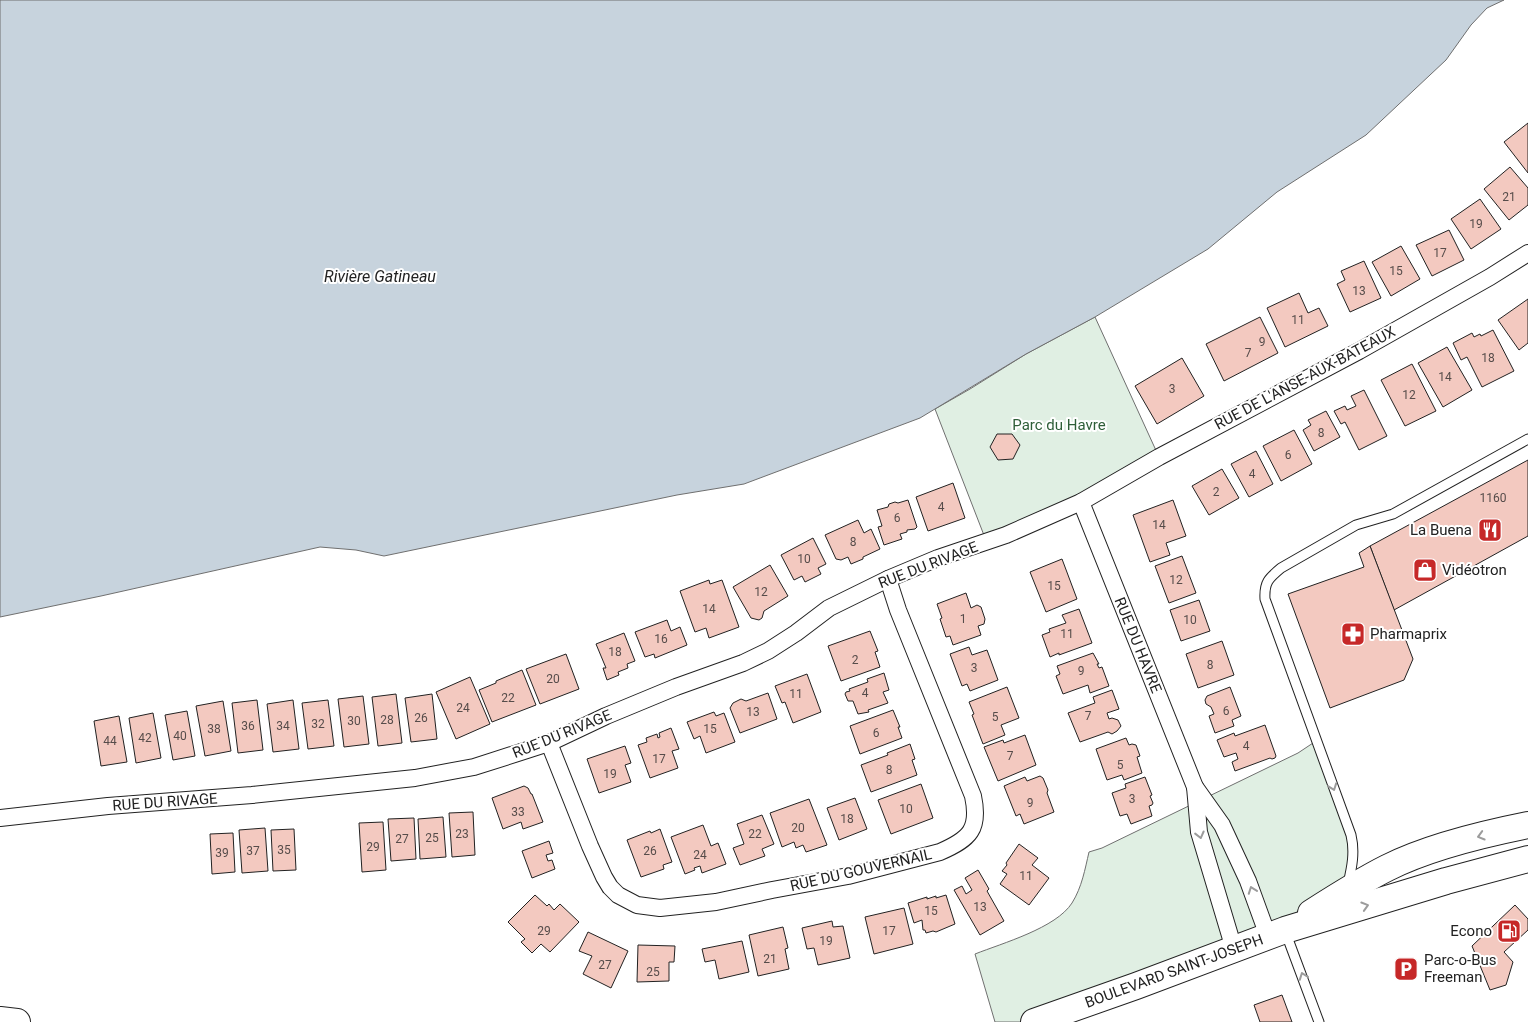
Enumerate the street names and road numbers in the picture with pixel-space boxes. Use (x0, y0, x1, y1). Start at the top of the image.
street label: RUE DE L'ANSE-AUX-BATEAUX (1211, 322, 1399, 433)
street label: RUE DU RIVAGE (876, 538, 981, 592)
street label: RUE DU HAVRE (1111, 594, 1166, 696)
street label: RUE DU RIVAGE (510, 706, 615, 762)
street label: RUE DU RIVAGE (112, 789, 219, 815)
street label: RUE DU GOUVERNAIL (788, 845, 934, 895)
street label: BOULEVARD SAINT-JOSEPH (1082, 930, 1266, 1012)

